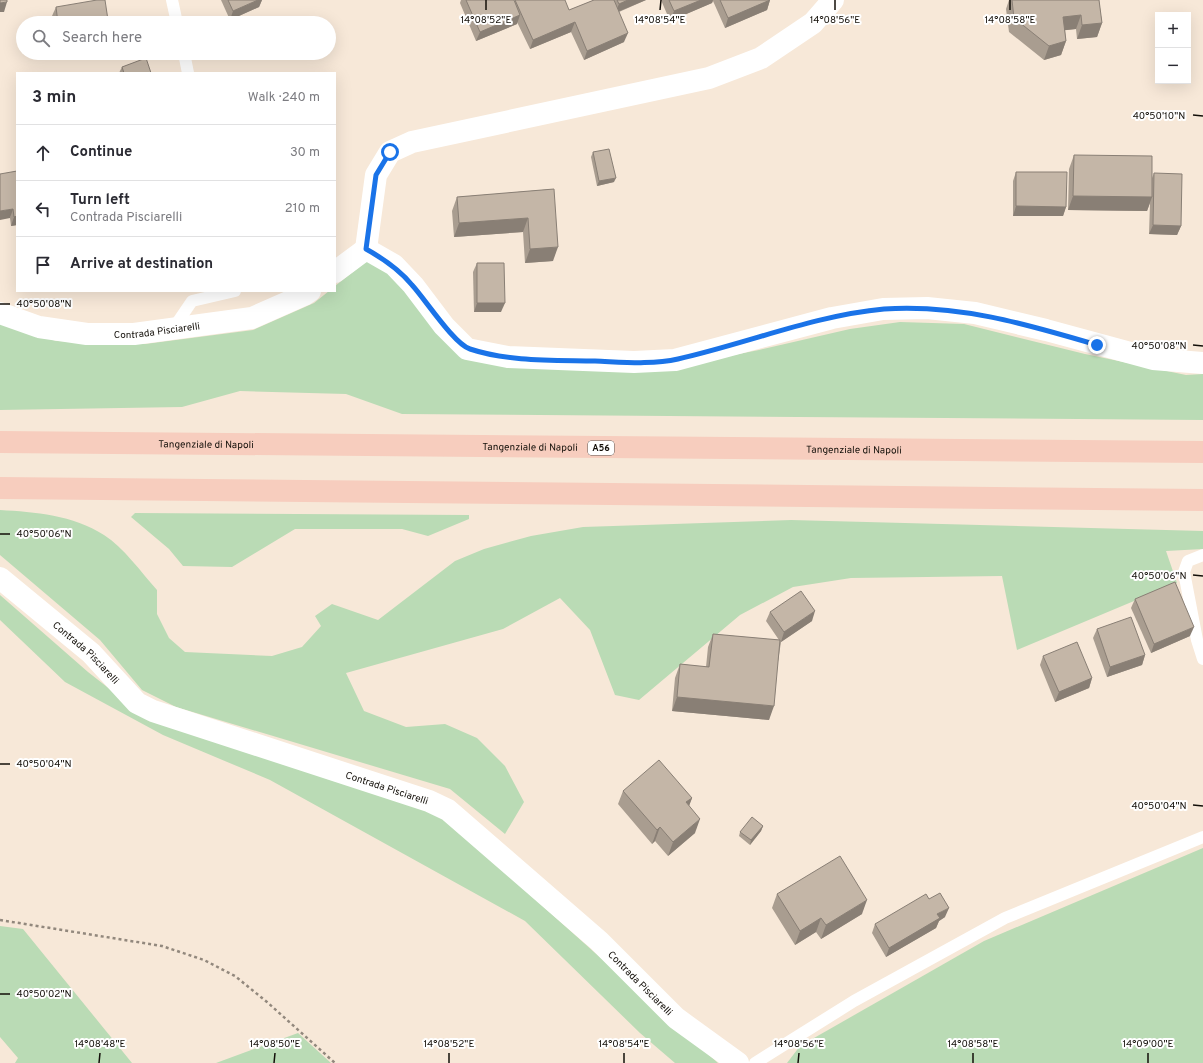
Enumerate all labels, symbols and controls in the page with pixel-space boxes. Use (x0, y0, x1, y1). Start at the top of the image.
map controls (1155, 12, 1191, 84)
button: + (1155, 12, 1191, 48)
text: 14°08'52"E (461, 14, 511, 27)
text: 14°08'54"E (634, 14, 686, 27)
text: 14°08'56"E (810, 14, 860, 27)
text: 14°08'58"E (985, 14, 1035, 27)
search box (16, 16, 336, 60)
icon: search (30, 27, 52, 49)
text: Search here (62, 29, 142, 48)
button: − (1155, 48, 1191, 84)
text: 3 min (32, 87, 76, 109)
text: Walk · 240 m (248, 90, 320, 106)
text: 40°50'10"N (1133, 110, 1185, 123)
icon: ahead (32, 142, 54, 164)
text: Continue (70, 143, 132, 162)
route start (381, 143, 399, 161)
text: 30 m (290, 145, 320, 161)
text: Turn left (70, 191, 130, 210)
icon: left (32, 198, 54, 220)
text: 210 m (285, 201, 320, 217)
text: Contrada Pisciarelli (70, 210, 182, 226)
icon: arrive (32, 254, 54, 276)
text: Arrive at destination (70, 255, 213, 274)
text: 40°50'08"N (16, 298, 72, 311)
street label: Contrada Pisciarelli (114, 320, 201, 342)
route end (1088, 336, 1106, 354)
text: 40°50'08"N (1131, 340, 1187, 353)
street label: Tangenziale di Napoli (158, 438, 254, 452)
street label: Tangenziale di Napoli (482, 441, 578, 455)
road number: A56 (588, 441, 614, 455)
street label: Tangenziale di Napoli (806, 444, 902, 457)
text: 40°50'06"N (17, 528, 71, 541)
text: 40°50'06"N (1132, 570, 1186, 583)
street label: Contrada Pisciarelli (49, 619, 121, 687)
text: 40°50'04"N (16, 758, 72, 771)
street label: Contrada Pisciarelli (343, 769, 430, 808)
text: 40°50'04"N (1131, 800, 1187, 813)
street label: Contrada Pisciarelli (604, 949, 675, 1019)
text: 40°50'02"N (16, 988, 72, 1001)
text: 14°08'48"E (75, 1038, 125, 1051)
text: 14°08'50"E (249, 1038, 301, 1051)
text: 14°08'52"E (424, 1038, 474, 1051)
text: 14°08'54"E (598, 1038, 650, 1051)
text: 14°08'56"E (774, 1038, 824, 1051)
text: 14°08'58"E (948, 1038, 998, 1051)
text: 14°09'00"E (1122, 1038, 1174, 1051)

